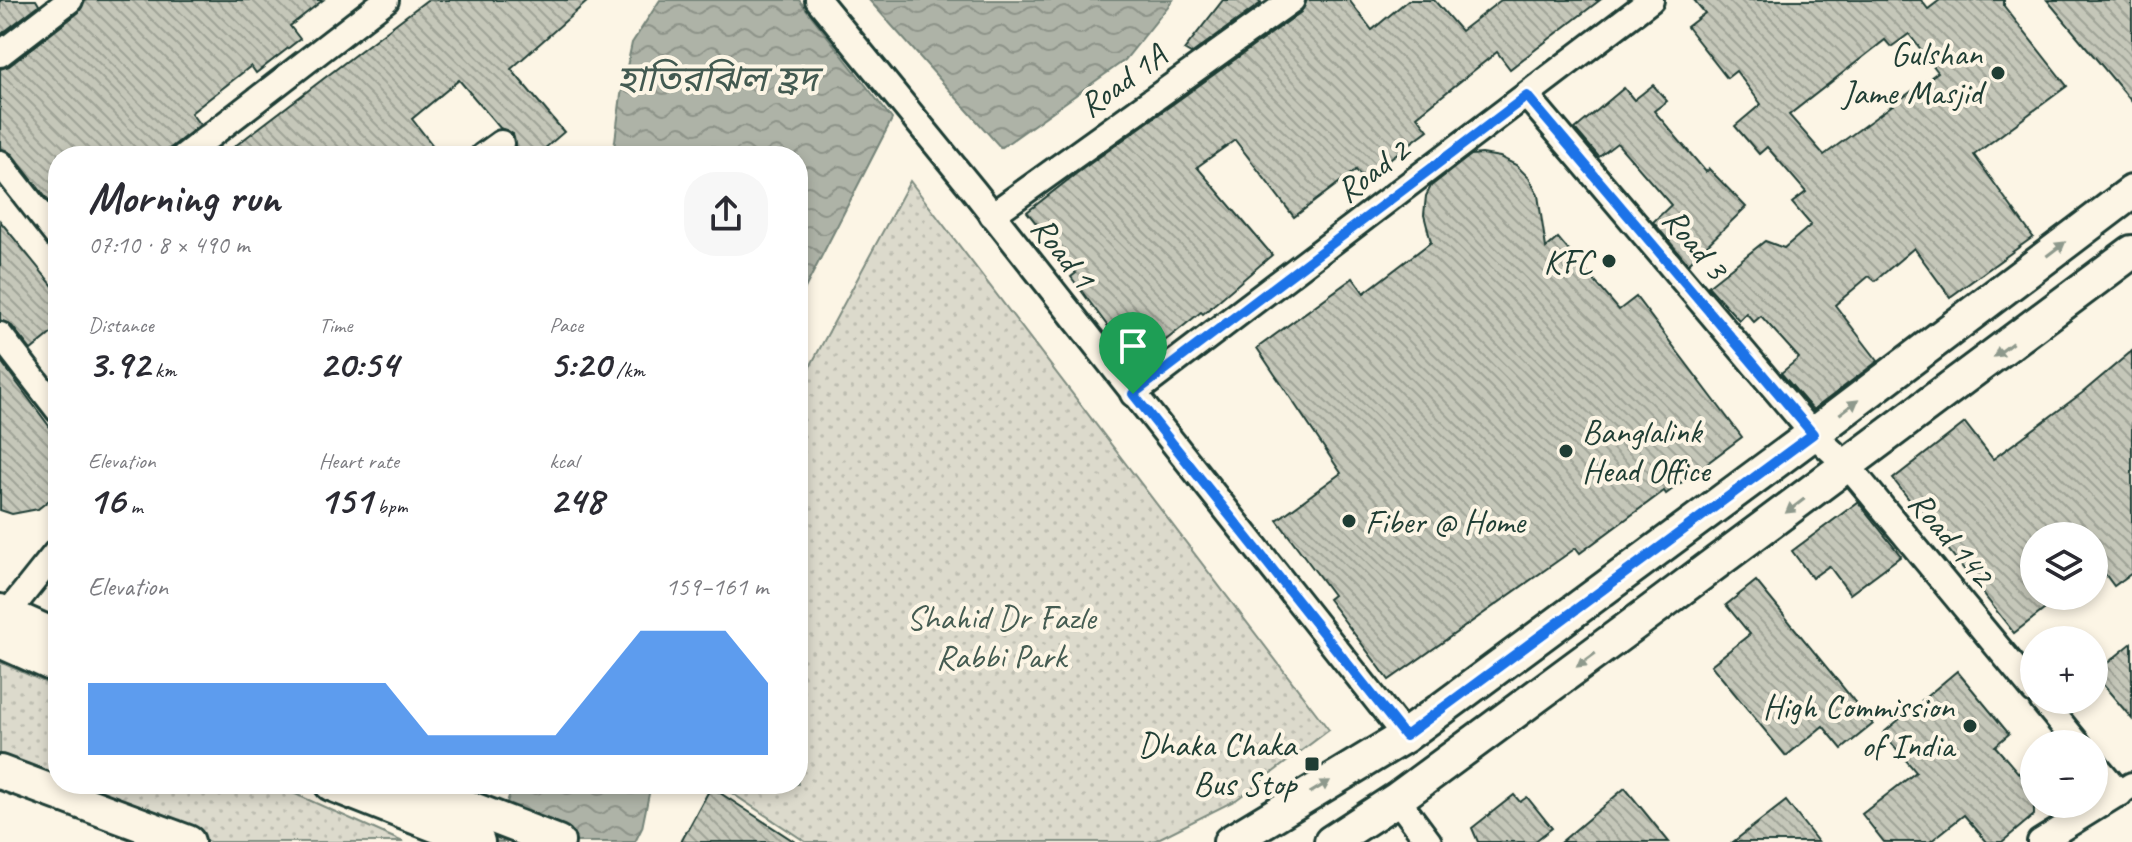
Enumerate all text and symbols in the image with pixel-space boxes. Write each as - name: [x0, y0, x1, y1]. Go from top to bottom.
- place label: Gulshan Jame Masjid: [1840, 32, 1987, 114]
- street label: Road 1A: [1070, 33, 1176, 126]
- water label: হাতিরঝিল হ্রদ: [617, 56, 823, 102]
- marker: Gulshan Jame Masjid: [1989, 64, 2007, 82]
- street label: Road 2: [1327, 127, 1420, 212]
- text: Morning run: [88, 170, 280, 225]
- button: share: [684, 172, 768, 256]
- street label: Road 3: [1653, 199, 1740, 290]
- street label: Road 1: [1022, 207, 1106, 299]
- text: 07:10 · 8 × 490 m: [88, 228, 249, 261]
- place label: KFC: [1543, 240, 1597, 283]
- one-way arrow: [2046, 242, 2066, 258]
- marker: KFC: [1600, 252, 1618, 270]
- text: Distance: [88, 311, 154, 339]
- text: Time: [319, 311, 352, 339]
- text: Pace: [549, 311, 583, 339]
- pin: [1099, 312, 1167, 394]
- icon: arrive: [1111, 324, 1155, 368]
- text: 3.92: [88, 339, 149, 389]
- text: 20:54: [319, 339, 398, 389]
- text: 5:20: [549, 339, 611, 389]
- one-way arrow: [1992, 341, 2013, 357]
- text: km: [149, 356, 176, 384]
- text: /km: [611, 356, 645, 384]
- one-way arrow: [1839, 399, 1859, 415]
- place label: Banglalink Head Office: [1582, 410, 1711, 492]
- marker: Banglalink Head Office: [1557, 442, 1575, 460]
- text: Elevation: [88, 447, 156, 475]
- text: Heart rate: [319, 447, 399, 475]
- text: kcal: [549, 447, 578, 475]
- text: 16: [88, 475, 125, 525]
- text: 151: [319, 475, 372, 525]
- text: 248: [549, 475, 603, 525]
- street label: Road 142: [1899, 482, 2006, 597]
- text: m: [125, 492, 143, 520]
- text: bpm: [372, 492, 408, 520]
- one-way arrow: [1784, 497, 1805, 513]
- place label: Fiber @ Home: [1365, 500, 1527, 543]
- marker: Fiber @ Home: [1340, 512, 1358, 530]
- map controls: [2020, 522, 2108, 818]
- button: layers: [2020, 522, 2108, 610]
- text: Elevation: [88, 570, 168, 603]
- text: 159–161 m: [665, 570, 768, 603]
- park label: Shahid Dr Fazle Rabbi Park: [906, 596, 1098, 678]
- button: +: [2020, 626, 2108, 714]
- one-way arrow: [1575, 652, 1596, 668]
- place label: High Commission of India: [1763, 685, 1957, 767]
- marker: High Commission of India: [1961, 717, 1979, 735]
- place label: Dhaka Chaka Bus Stop: [1138, 723, 1298, 805]
- button: −: [2020, 730, 2108, 818]
- marker: Dhaka Chaka Bus Stop: [1303, 755, 1321, 773]
- one-way arrow: [1309, 780, 1331, 794]

